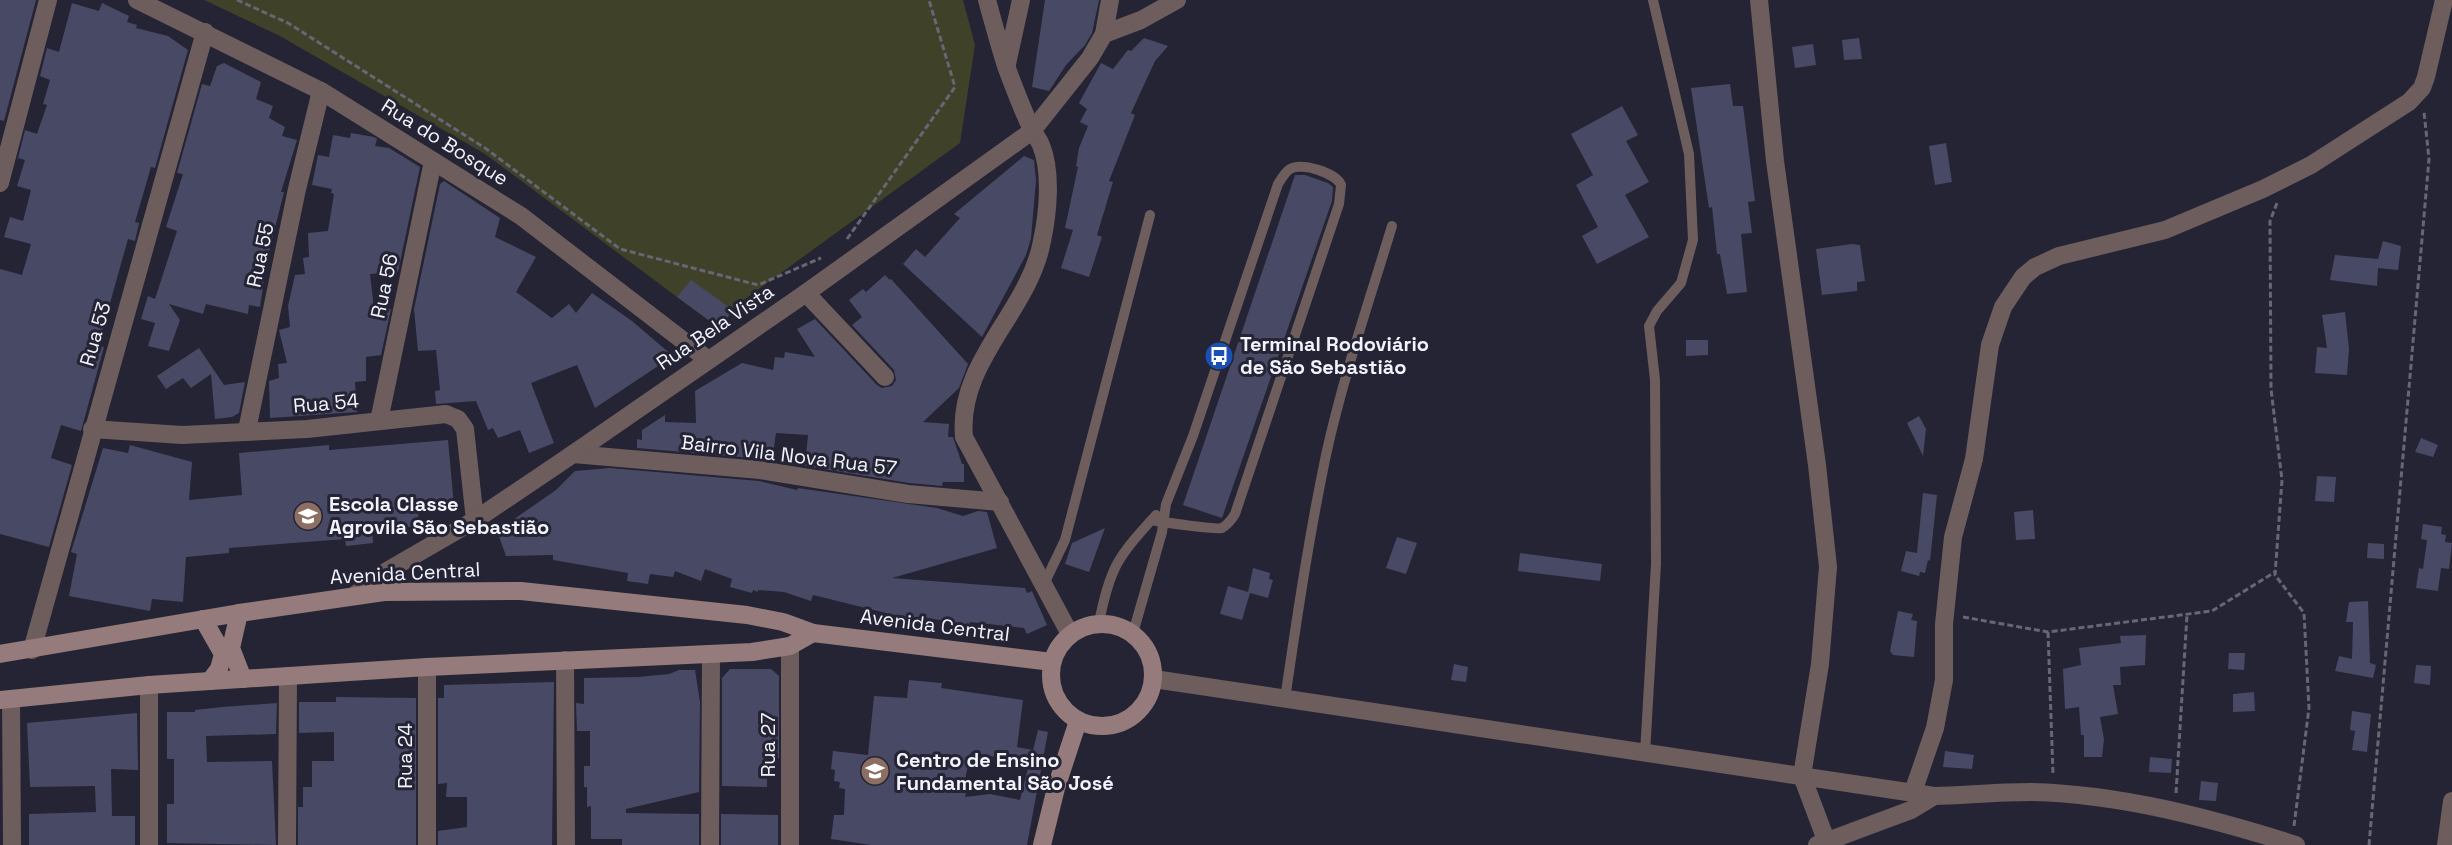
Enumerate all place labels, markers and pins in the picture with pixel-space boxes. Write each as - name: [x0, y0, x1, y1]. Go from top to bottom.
- place label: Terminal Rodoviário de São Sebastião: [1240, 331, 1429, 380]
- bus stop icon: Terminal Rodoviário de São Sebastião: [1203, 340, 1235, 372]
- place label: Escola Classe Agrovila São Sebastião: [329, 491, 549, 540]
- school or university icon: Escola Classe Agrovila São Sebastião: [292, 500, 324, 532]
- place label: Centro de Ensino Fundamental São José: [896, 747, 1114, 796]
- school or university icon: Centro de Ensino Fundamental São José: [859, 755, 891, 787]

